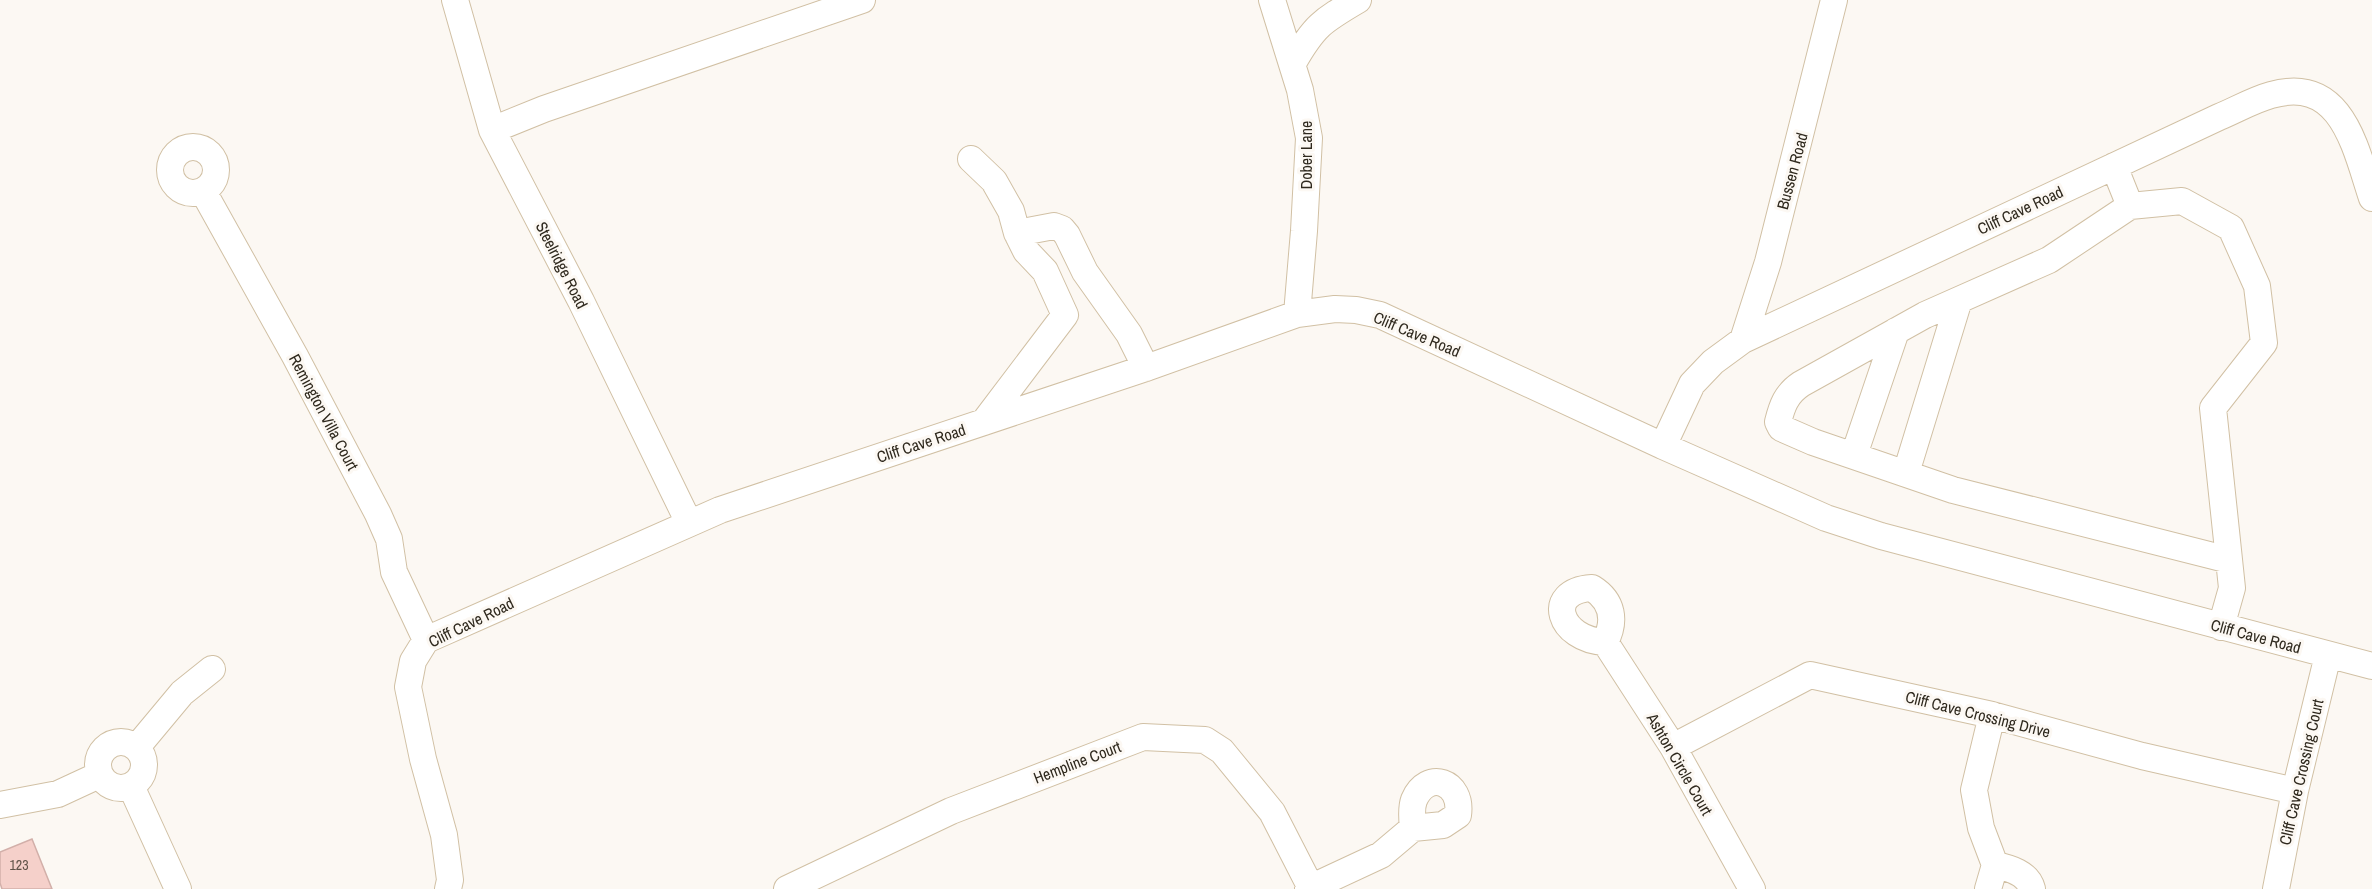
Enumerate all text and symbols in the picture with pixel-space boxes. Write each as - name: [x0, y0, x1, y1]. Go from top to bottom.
- street label: Dober Lane: [1295, 121, 1317, 189]
- street label: Bussen Road: [1771, 130, 1813, 212]
- street label: Cliff Cave Road: [1973, 181, 2067, 239]
- street label: Steelridge Road: [531, 218, 593, 312]
- street label: Cliff Cave Road: [1370, 306, 1464, 362]
- street label: Remington Villa Court: [284, 350, 364, 474]
- street label: Cliff Cave Road: [874, 418, 968, 468]
- street label: Cliff Cave Road: [425, 592, 517, 652]
- street label: Cliff Cave Road: [2209, 613, 2303, 659]
- street label: Cliff Cave Crossing Drive: [1903, 685, 2053, 743]
- street label: Cliff Cave Crossing Court: [2273, 696, 2329, 847]
- street label: Ashton Circle Court: [1641, 708, 1718, 819]
- street label: Hempline Court: [1030, 735, 1124, 789]
- house number: 123: [9, 856, 29, 874]

